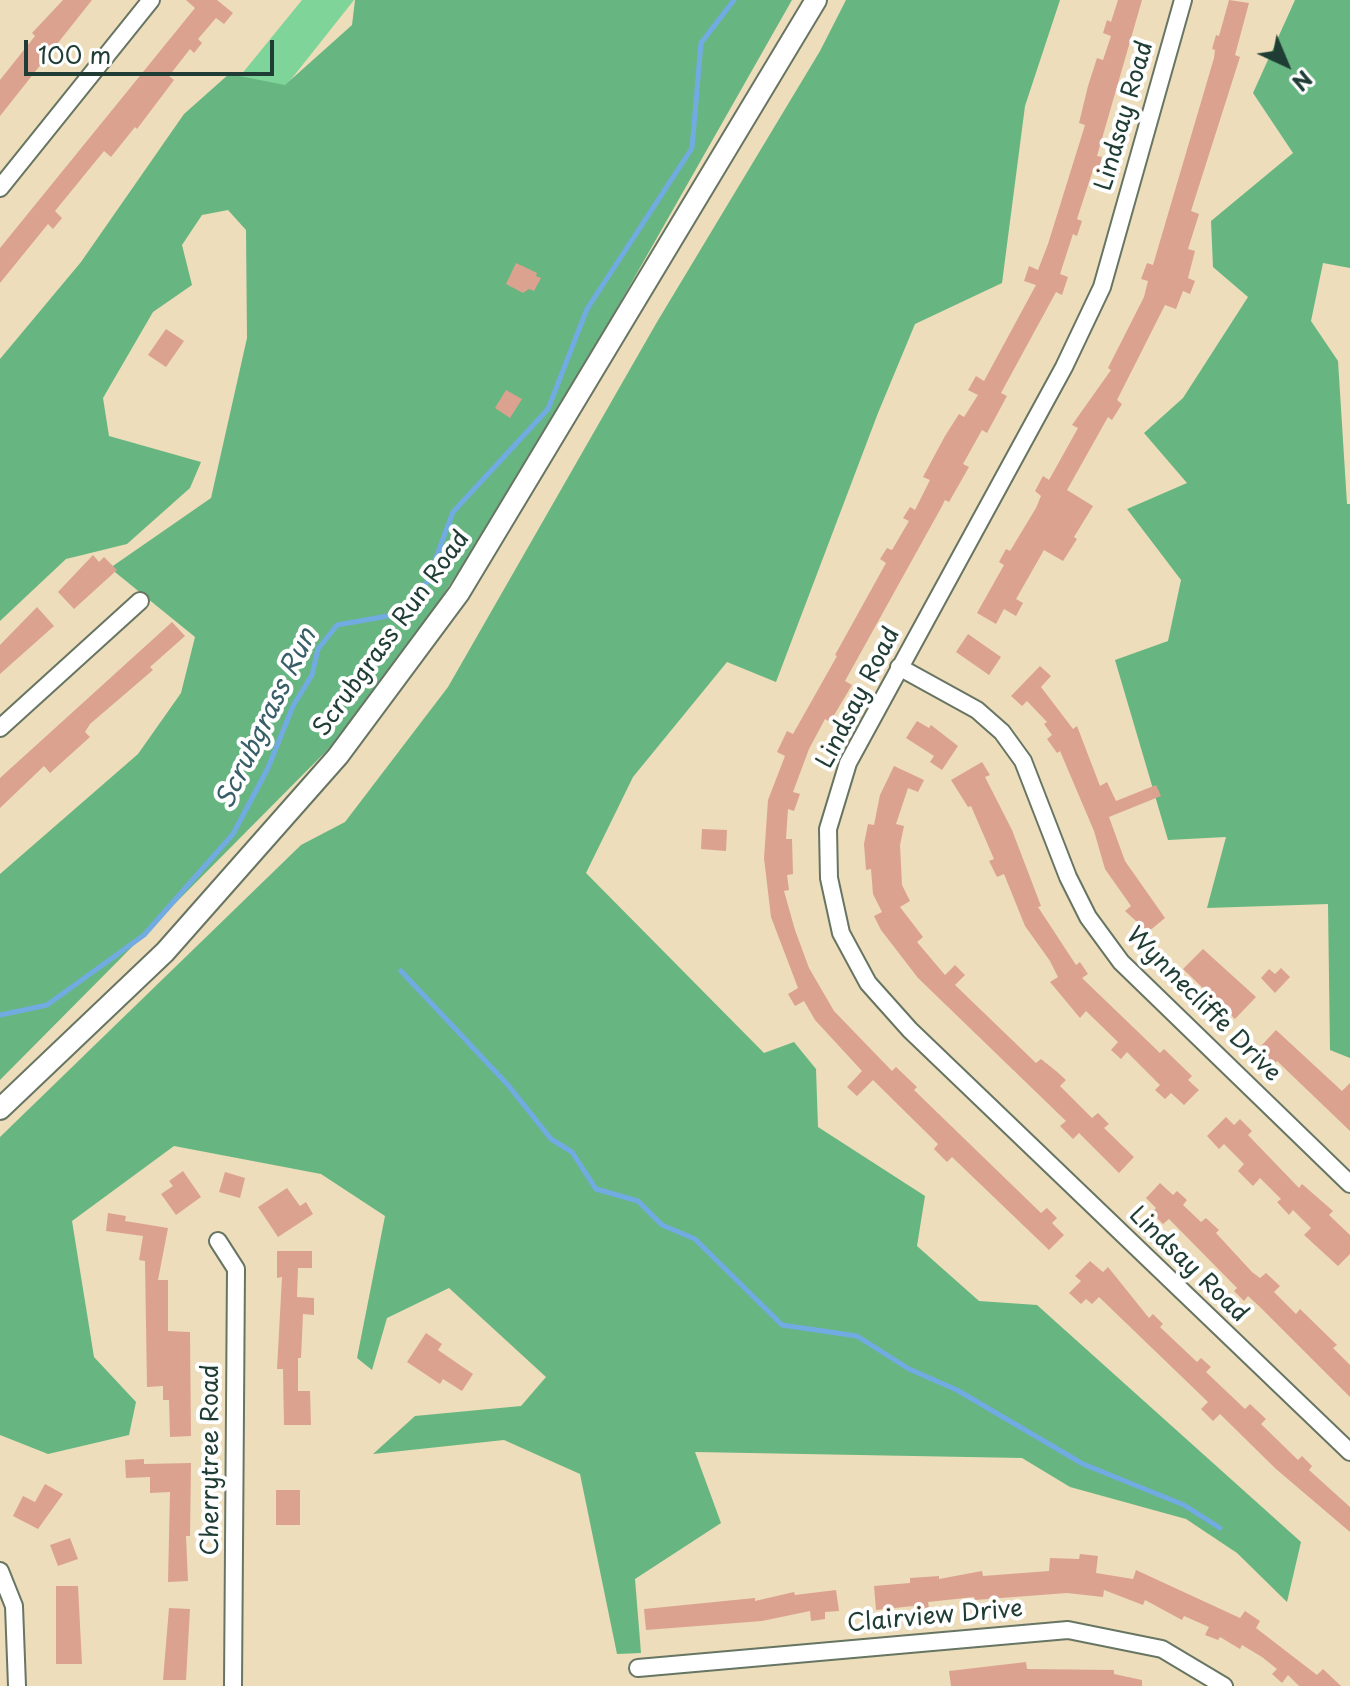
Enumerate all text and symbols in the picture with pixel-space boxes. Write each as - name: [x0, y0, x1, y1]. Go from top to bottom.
- scale bar: [28, 24, 278, 74]
- north arrow: [1246, 24, 1326, 104]
- text: 100 m: [38, 36, 111, 72]
- street label: Lindsay Road: [1090, 38, 1160, 194]
- text: N: [1285, 64, 1321, 100]
- street label: Scrubgrass Run Road: [308, 526, 476, 742]
- street label: Lindsay Road: [811, 623, 907, 773]
- water label: Scrubgrass Run: [210, 624, 324, 814]
- street label: Wynnecliffe Drive: [1120, 922, 1286, 1088]
- street label: Lindsay Road: [1123, 1201, 1253, 1329]
- street label: Cherrytree Road: [197, 1364, 225, 1556]
- street label: Clairview Drive: [846, 1595, 1024, 1639]

